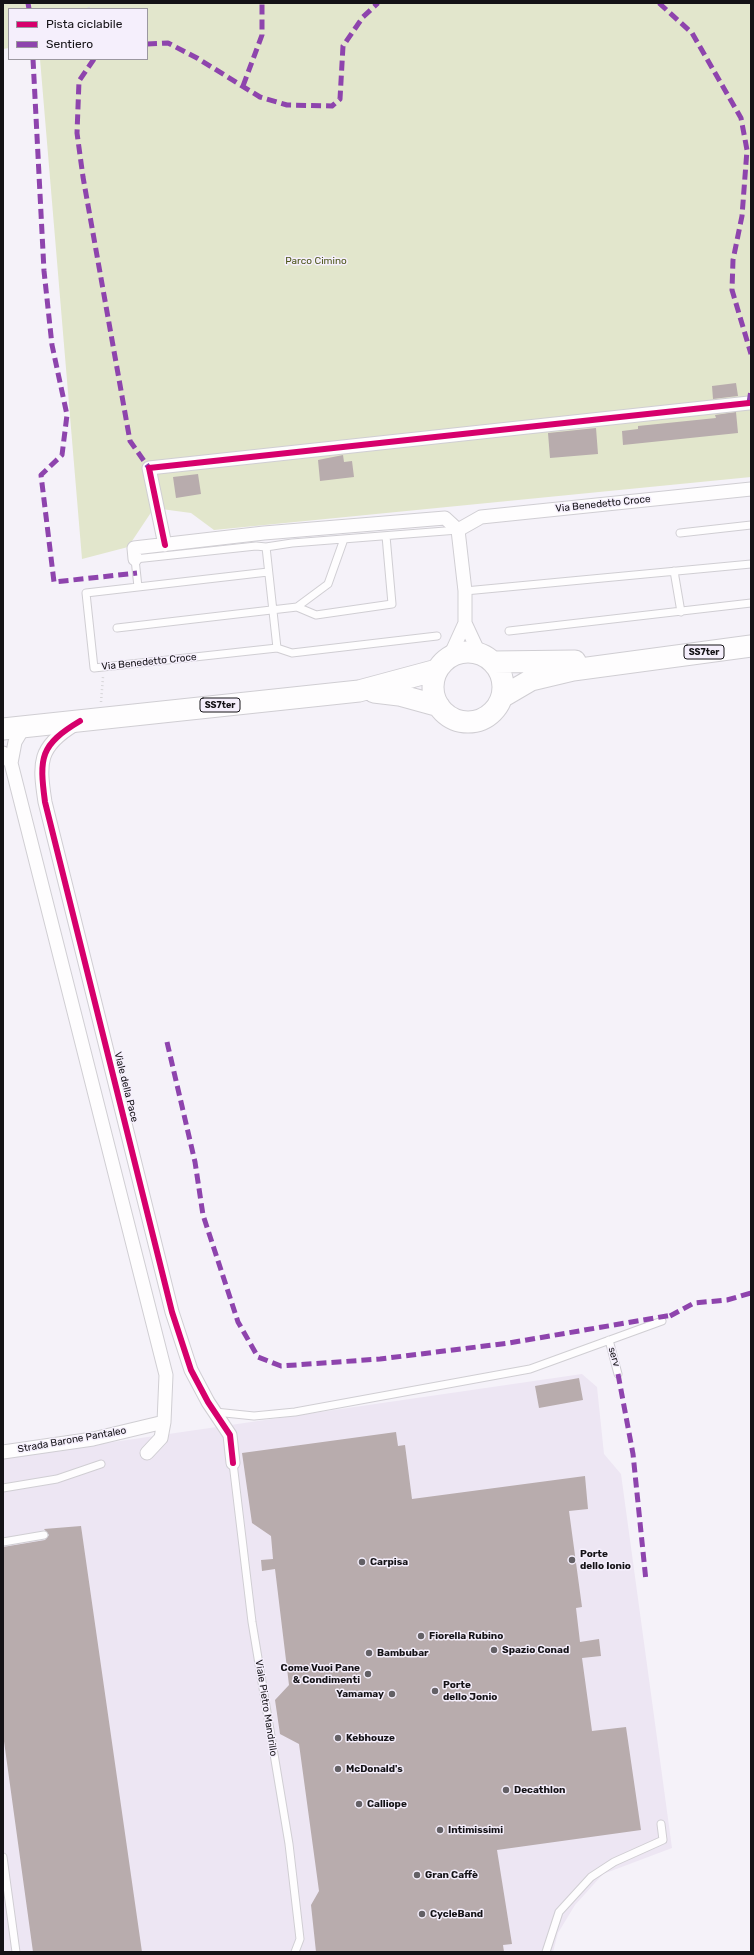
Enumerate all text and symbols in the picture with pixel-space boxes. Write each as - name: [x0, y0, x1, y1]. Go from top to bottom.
- legend: [8, 8, 148, 60]
- text: Pista ciclabile: [46, 17, 122, 31]
- text: Sentiero: [46, 37, 93, 51]
- park label: Parco Cimino: [285, 255, 347, 267]
- street label: Via Benedetto Croce: [555, 493, 651, 515]
- road number: SS7ter: [684, 645, 724, 659]
- street label: Via Benedetto Croce: [101, 651, 197, 673]
- road number: SS7ter: [200, 698, 240, 712]
- street label: Viale della Pace: [111, 1050, 141, 1124]
- street label: serv: [605, 1346, 623, 1368]
- street label: Strada Barone Pantaleo: [17, 1425, 127, 1455]
- place label: Porte dello Ionio: [580, 1548, 631, 1572]
- marker: Porte dello Ionio: [567, 1555, 577, 1565]
- place label: Carpisa: [370, 1556, 408, 1568]
- marker: Carpisa: [357, 1557, 367, 1567]
- place label: Fiorella Rubino: [429, 1630, 503, 1642]
- marker: Fiorella Rubino: [416, 1631, 426, 1641]
- place label: Spazio Conad: [502, 1644, 569, 1656]
- marker: Spazio Conad: [489, 1645, 499, 1655]
- place label: Bambubar: [377, 1647, 429, 1659]
- marker: Bambubar: [364, 1648, 374, 1658]
- street label: Viale Pietro Mandrillo: [252, 1659, 280, 1757]
- place label: Come Vuoi Pane & Condimenti: [281, 1662, 360, 1686]
- marker: Come Vuoi Pane & Condimenti: [363, 1669, 373, 1679]
- place label: Porte dello Jonio: [443, 1679, 497, 1702]
- marker: Porte dello Jonio: [430, 1686, 440, 1696]
- place label: Yamamay: [336, 1688, 384, 1700]
- marker: Yamamay: [387, 1689, 397, 1699]
- place label: Kebhouze: [346, 1732, 395, 1744]
- marker: Kebhouze: [333, 1733, 343, 1743]
- place label: McDonald's: [346, 1763, 403, 1775]
- marker: McDonald's: [333, 1764, 343, 1774]
- place label: Decathlon: [514, 1784, 565, 1796]
- marker: Decathlon: [501, 1785, 511, 1795]
- place label: Calliope: [367, 1798, 407, 1810]
- marker: Calliope: [354, 1799, 364, 1809]
- place label: Intimissimi: [448, 1824, 503, 1836]
- marker: Intimissimi: [435, 1825, 445, 1835]
- place label: Gran Caffè: [425, 1869, 478, 1881]
- marker: Gran Caffè: [412, 1870, 422, 1880]
- place label: CycleBand: [430, 1908, 483, 1920]
- marker: CycleBand: [417, 1909, 427, 1919]

